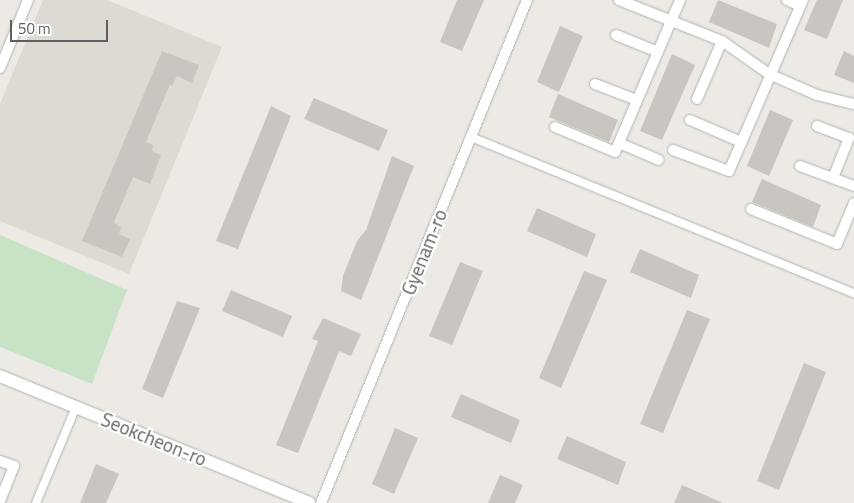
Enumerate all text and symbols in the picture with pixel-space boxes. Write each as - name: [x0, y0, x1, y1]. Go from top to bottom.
- scale bar: [12, 10, 110, 42]
- text: 50 m: [18, 17, 51, 40]
- street label: Gyenam-ro: [396, 206, 452, 298]
- street label: Seokcheon-ro: [98, 407, 210, 471]

